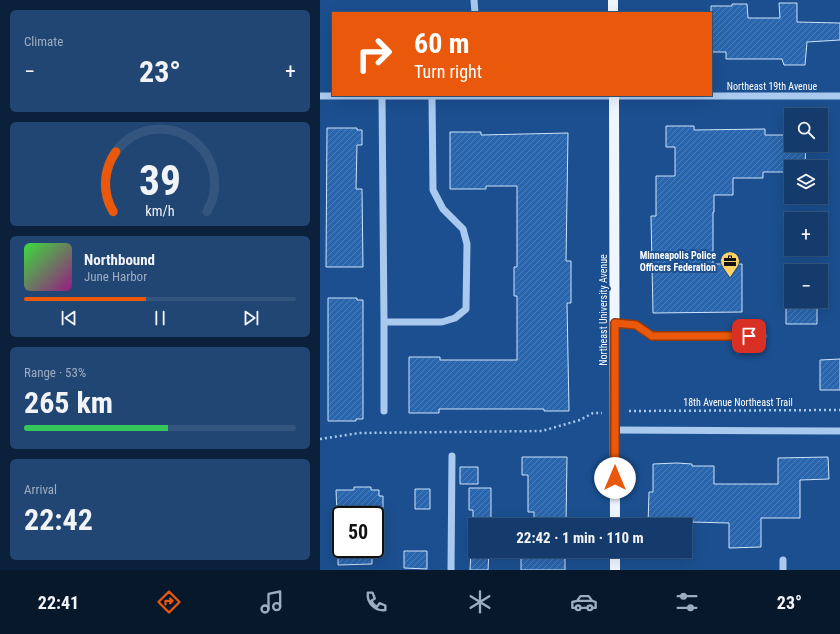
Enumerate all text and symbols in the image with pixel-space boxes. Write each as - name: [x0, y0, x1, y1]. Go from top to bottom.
- text: 60 m: [414, 27, 470, 60]
- icon: right: [348, 28, 400, 80]
- text: Climate: [24, 34, 63, 49]
- text: 23°: [139, 54, 181, 89]
- text: −: [24, 59, 35, 84]
- text: +: [285, 59, 296, 84]
- text: Turn right: [414, 61, 482, 82]
- street label: Northeast 19th Avenue: [727, 81, 817, 92]
- map controls: [784, 108, 828, 308]
- button: search: [784, 108, 828, 152]
- text: 39: [139, 155, 181, 204]
- button: layers: [784, 160, 828, 204]
- text: km/h: [145, 202, 175, 218]
- button: +: [784, 212, 828, 256]
- place label: Minneapolis Police Officers Federation: [640, 250, 716, 273]
- office icon: Minneapolis Police Officers Federation: [719, 250, 741, 278]
- text: Northbound: [84, 251, 155, 269]
- street label: Northeast University Avenue: [598, 254, 609, 366]
- button: −: [784, 264, 828, 308]
- text: June Harbor: [84, 269, 147, 284]
- icon: previous: [58, 307, 80, 329]
- icon: pause: [149, 307, 171, 329]
- icon: next: [240, 307, 262, 329]
- pin: [732, 319, 766, 353]
- icon: arrive: [738, 325, 760, 347]
- text: Range · 53%: [24, 365, 86, 380]
- text: 265 km: [24, 385, 113, 420]
- street label: 18th Avenue Northeast Trail: [683, 397, 793, 408]
- position arrow: [594, 457, 636, 499]
- text: Arrival: [24, 482, 57, 497]
- text: 22:42: [24, 502, 93, 537]
- speed limit sign: 50: [332, 506, 384, 558]
- text: 22:42 · 1 min · 110 m: [516, 529, 644, 547]
- icon: directions: [155, 588, 183, 616]
- icon: music: [258, 588, 286, 616]
- icon: phone: [362, 588, 390, 616]
- icon: climate: [466, 588, 494, 616]
- icon: car: [570, 588, 598, 616]
- icon: filters: [673, 588, 701, 616]
- text: 22:41: [38, 592, 79, 613]
- text: 23°: [777, 592, 802, 613]

